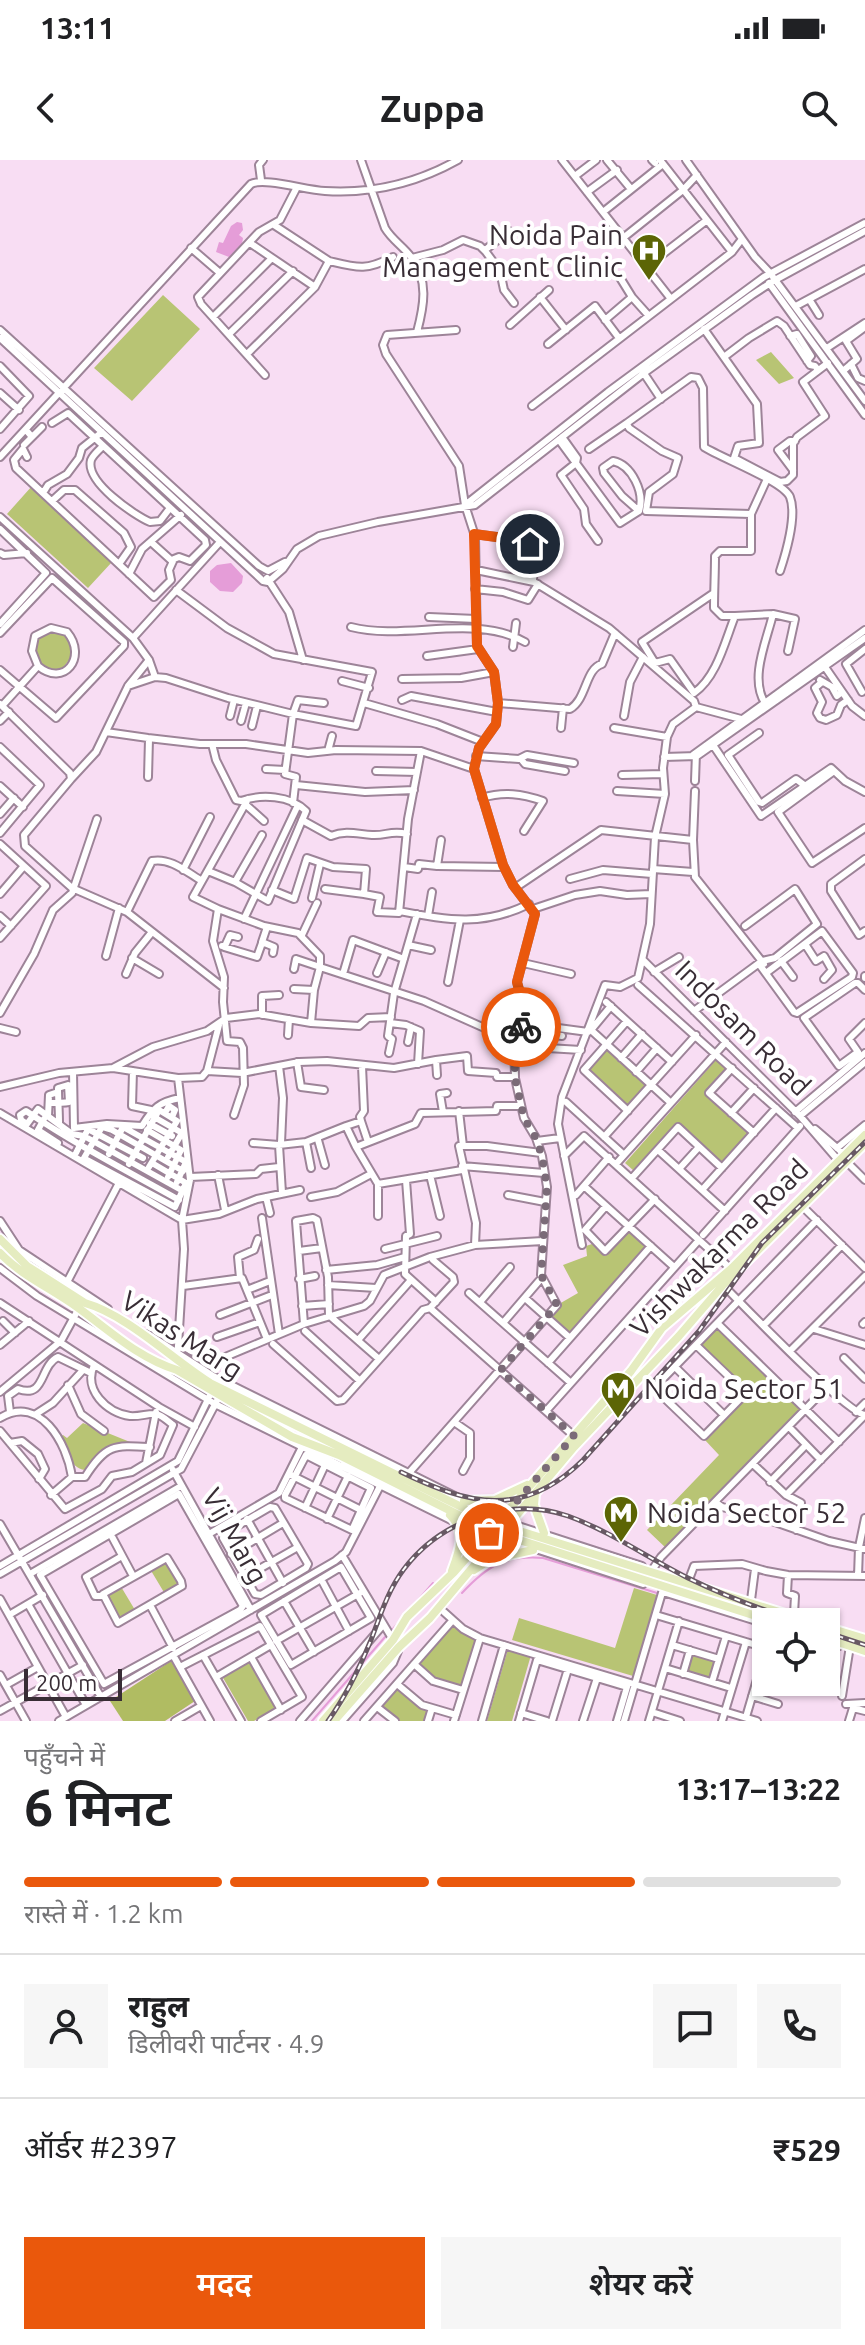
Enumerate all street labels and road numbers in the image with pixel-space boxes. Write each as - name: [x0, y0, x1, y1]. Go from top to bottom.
- street label: Indosam Road: [670, 954, 817, 1101]
- street label: Vishwakarma Road: [623, 1152, 814, 1343]
- street label: Vikas Marg: [116, 1284, 249, 1385]
- street label: Vij Marg: [197, 1483, 274, 1589]

